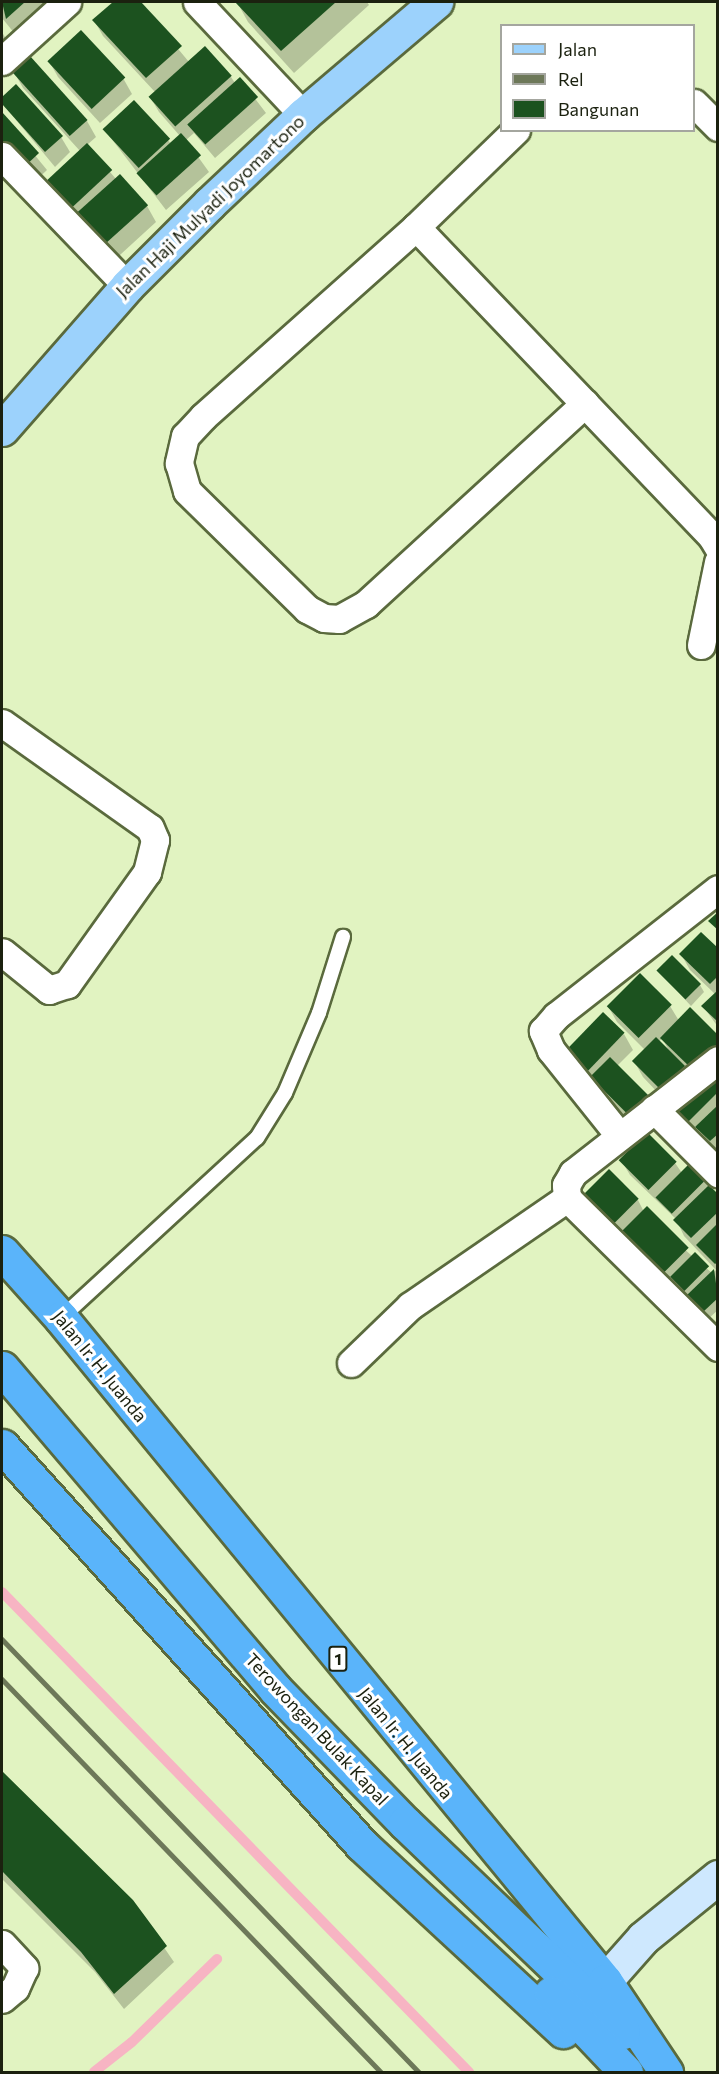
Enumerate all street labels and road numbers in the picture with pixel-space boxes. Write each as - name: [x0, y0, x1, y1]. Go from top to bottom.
- street label: Jalan Haji Mulyadi Joyomartono: [111, 110, 309, 302]
- street label: Jalan Ir. H. Juanda: [48, 1306, 152, 1426]
- road number: 1: [328, 1646, 348, 1672]
- street label: Terowongan Bulak Kapal: [241, 1649, 393, 1809]
- street label: Jalan Ir. H. Juanda: [354, 1683, 458, 1803]

